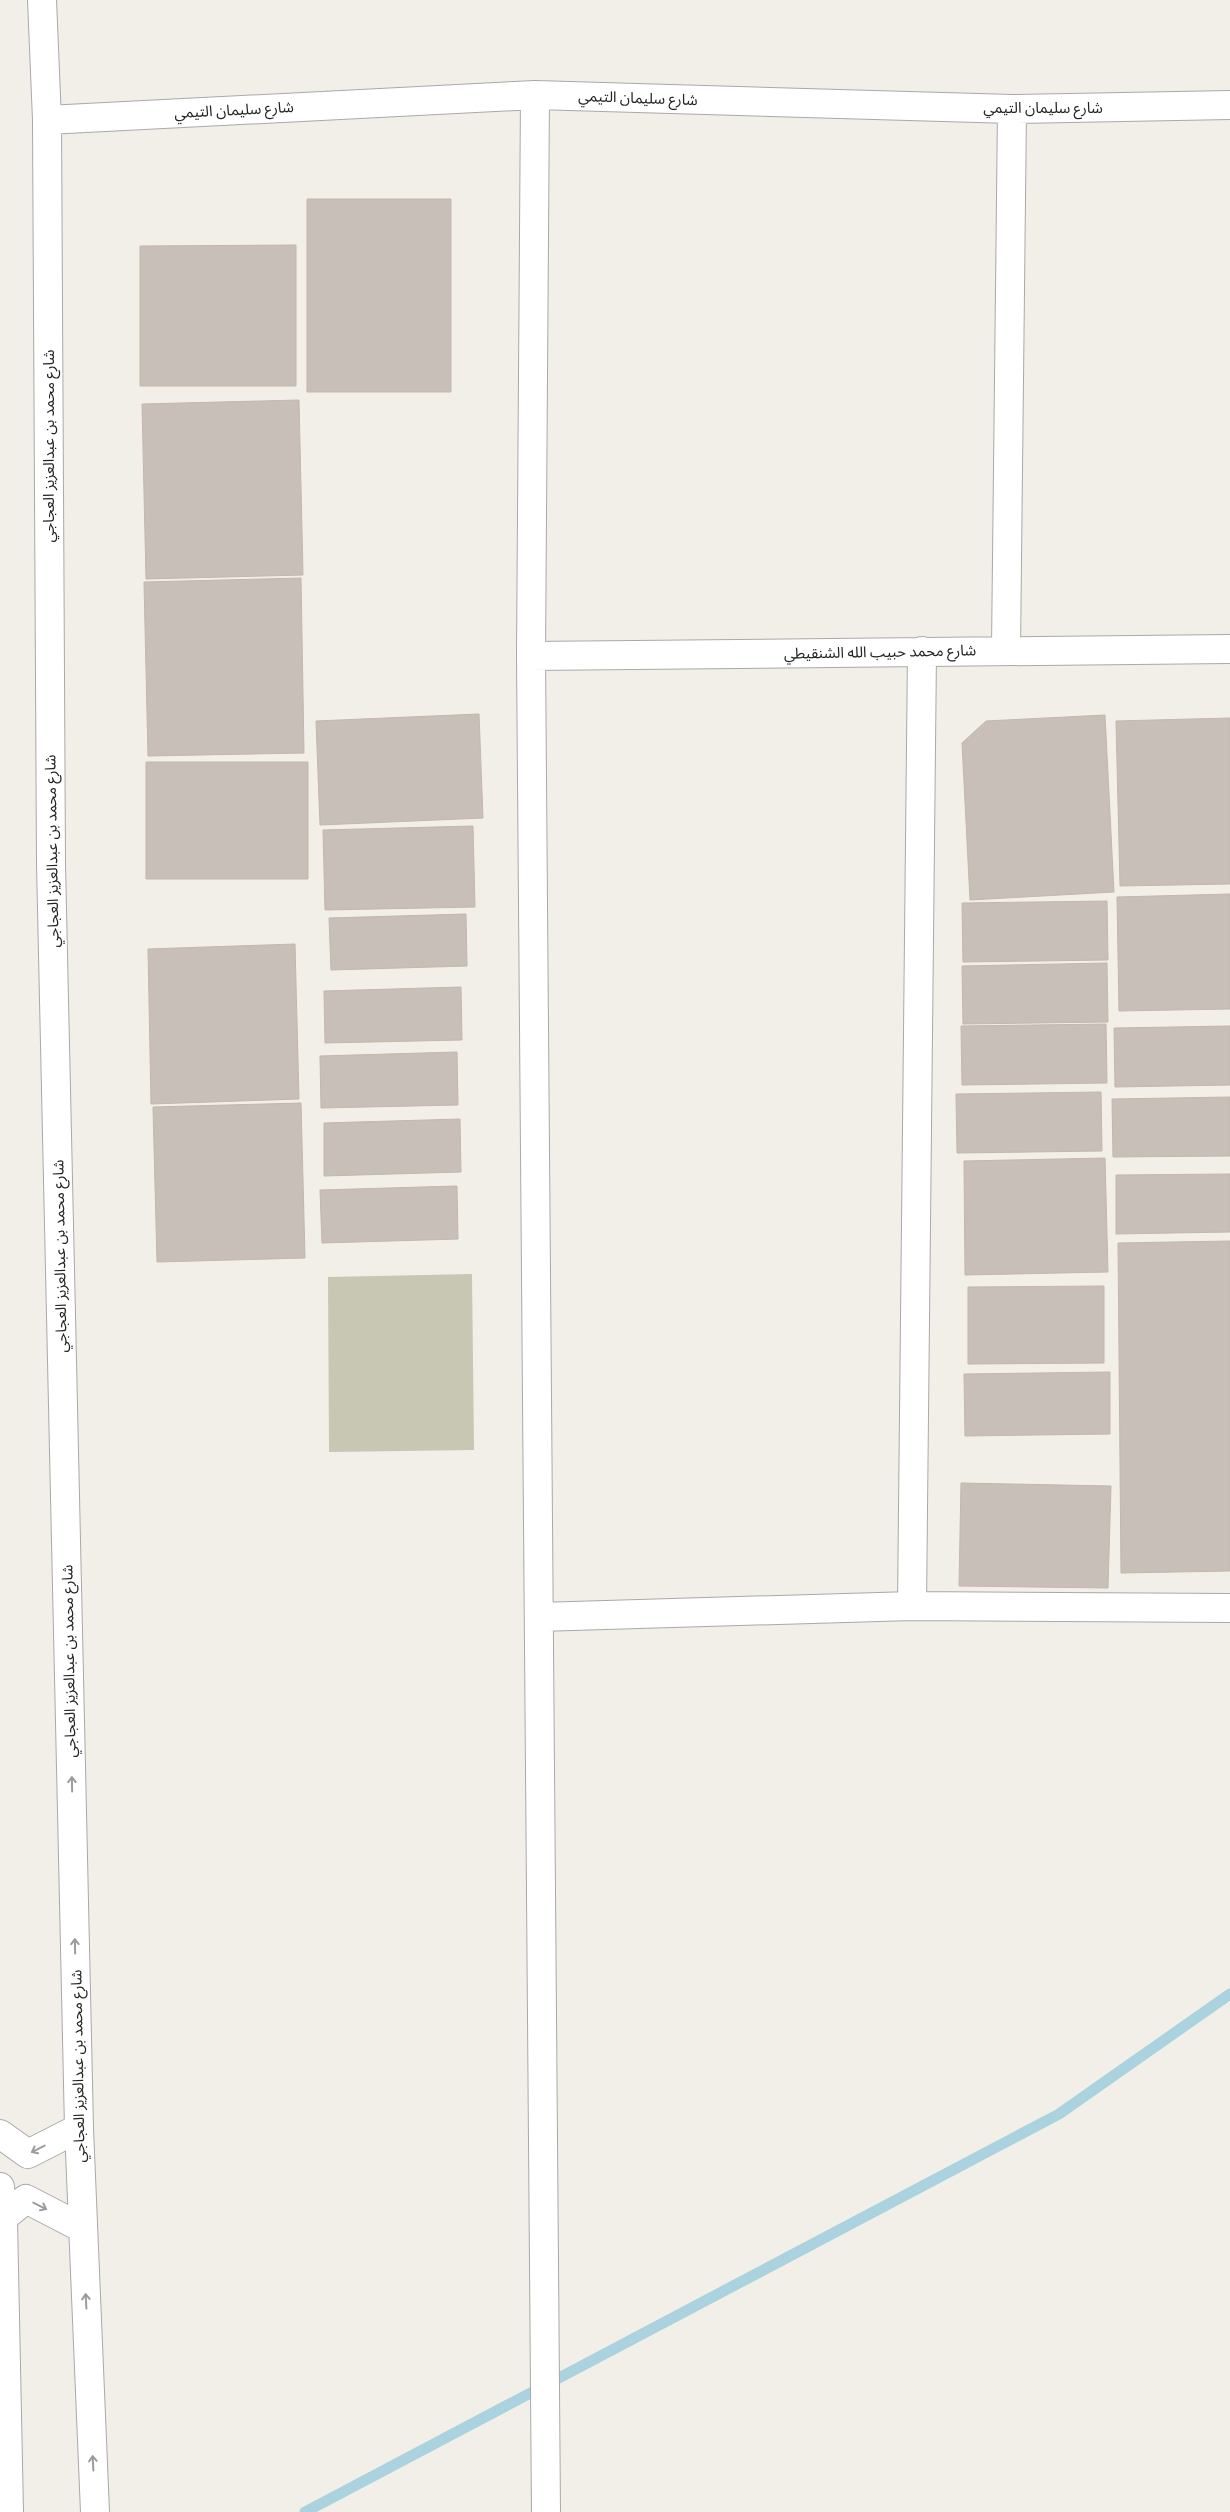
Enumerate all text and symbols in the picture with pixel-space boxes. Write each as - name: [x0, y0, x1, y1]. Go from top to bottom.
- street label: شارع سليمان التيمي: [578, 87, 698, 112]
- street label: شارع سليمان التيمي: [174, 98, 295, 125]
- street label: شارع سليمان التيمي: [983, 99, 1103, 120]
- street label: شارع محمد بن عبدالعزيز العجاجي: [40, 349, 61, 543]
- street label: شارع محمد حبيب الله الشنقيطي: [784, 641, 977, 666]
- street label: شارع محمد بن عبدالعزيز العجاجي: [41, 754, 66, 948]
- street label: شارع محمد بن عبدالعزيز العجاجي: [49, 1159, 74, 1353]
- street label: شارع محمد بن عبدالعزيز العجاجي: [58, 1564, 83, 1758]
- one-way arrow: [67, 1776, 76, 1792]
- one-way arrow: [70, 1938, 80, 1954]
- street label: شارع محمد بن عبدالعزيز العجاجي: [67, 1969, 92, 2163]
- one-way arrow: [31, 2145, 46, 2154]
- one-way arrow: [32, 2202, 47, 2211]
- one-way arrow: [81, 2293, 90, 2309]
- one-way arrow: [88, 2456, 98, 2472]

